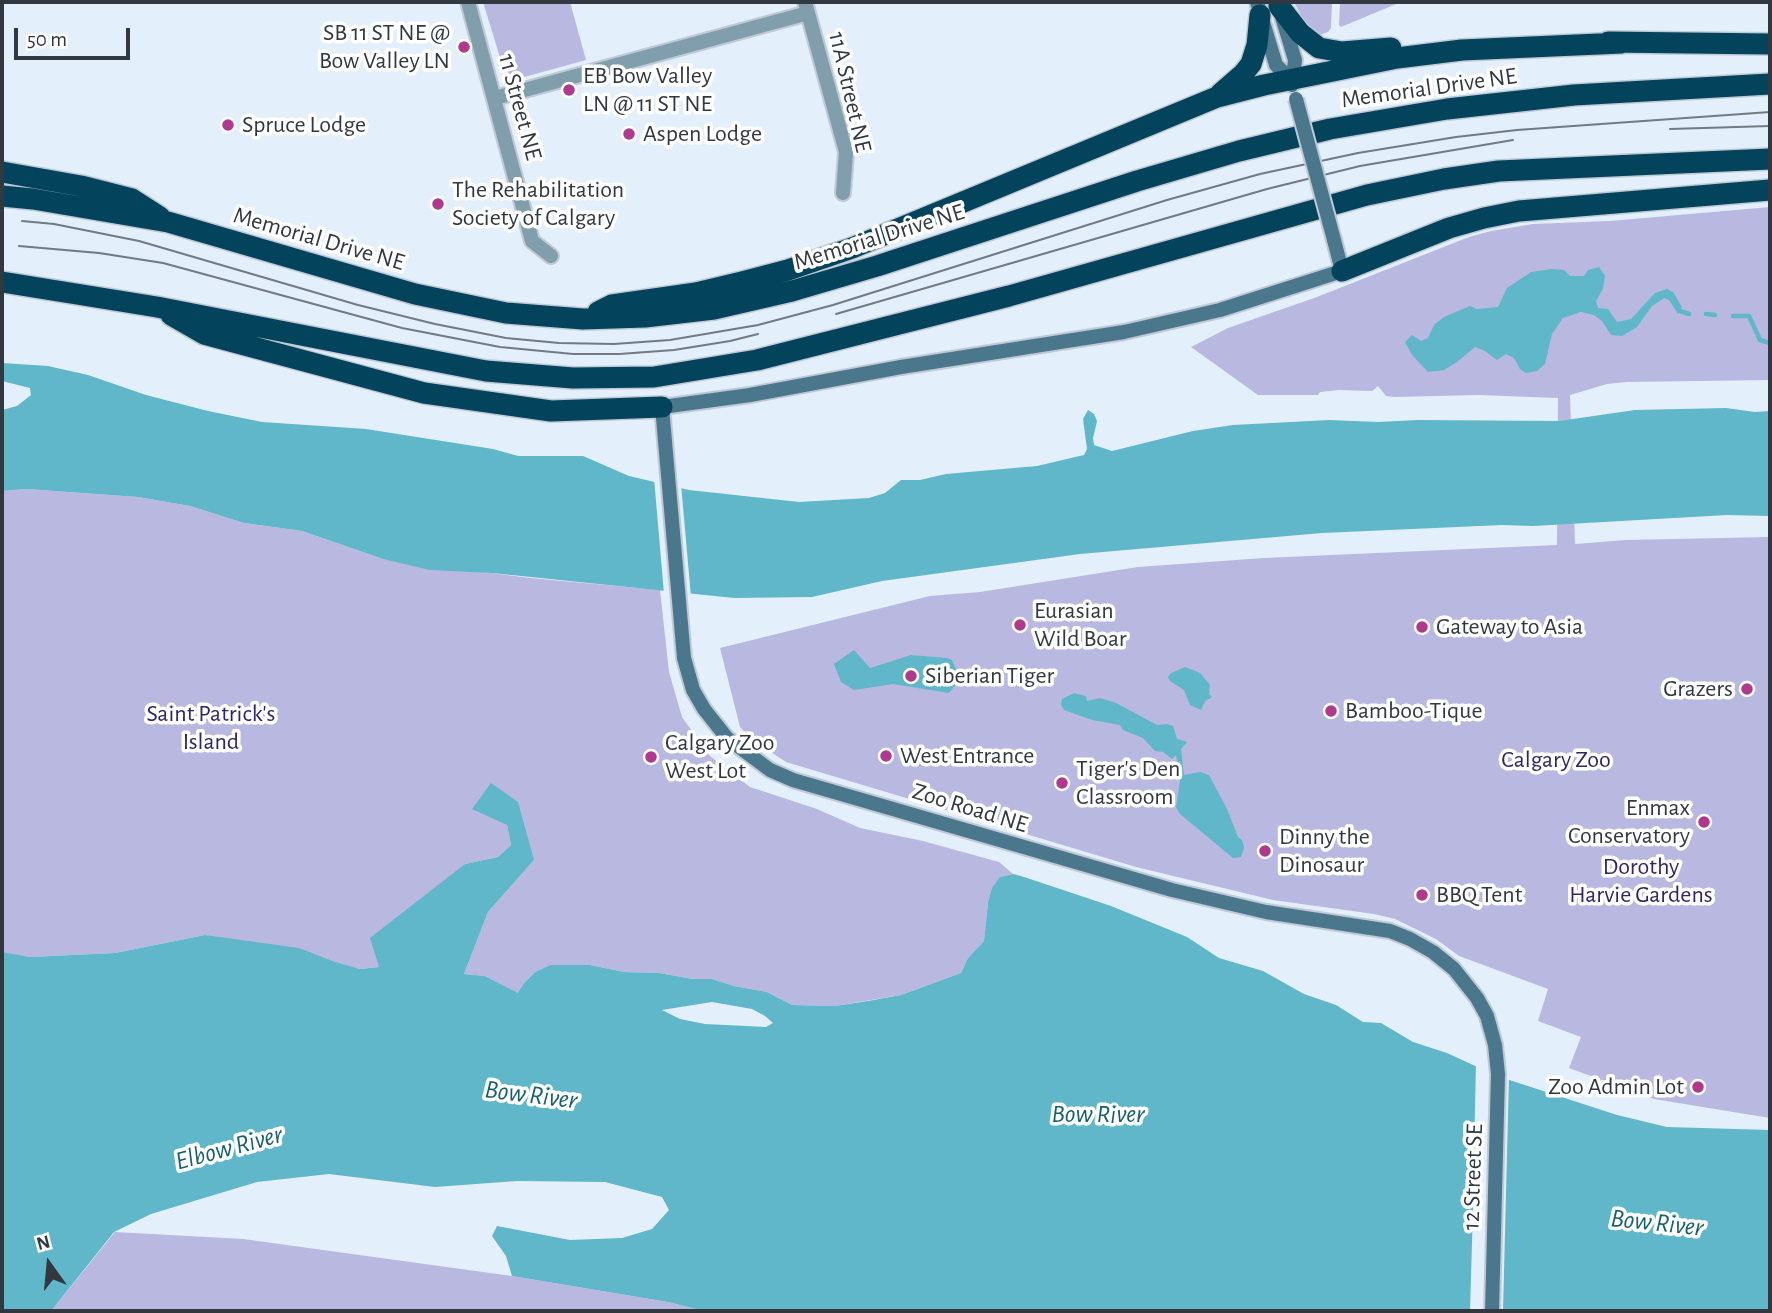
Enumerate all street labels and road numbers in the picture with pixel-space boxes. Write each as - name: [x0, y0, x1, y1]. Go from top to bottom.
- street label: 11A Street NE: [822, 29, 878, 155]
- street label: 11 Street NE: [492, 51, 548, 163]
- street label: Memorial Drive NE: [1340, 61, 1518, 115]
- street label: Memorial Drive NE: [790, 197, 968, 277]
- street label: Memorial Drive NE: [230, 201, 408, 277]
- street label: Zoo Road NE: [909, 777, 1031, 839]
- street label: 12 Street SE: [1457, 1123, 1489, 1231]

